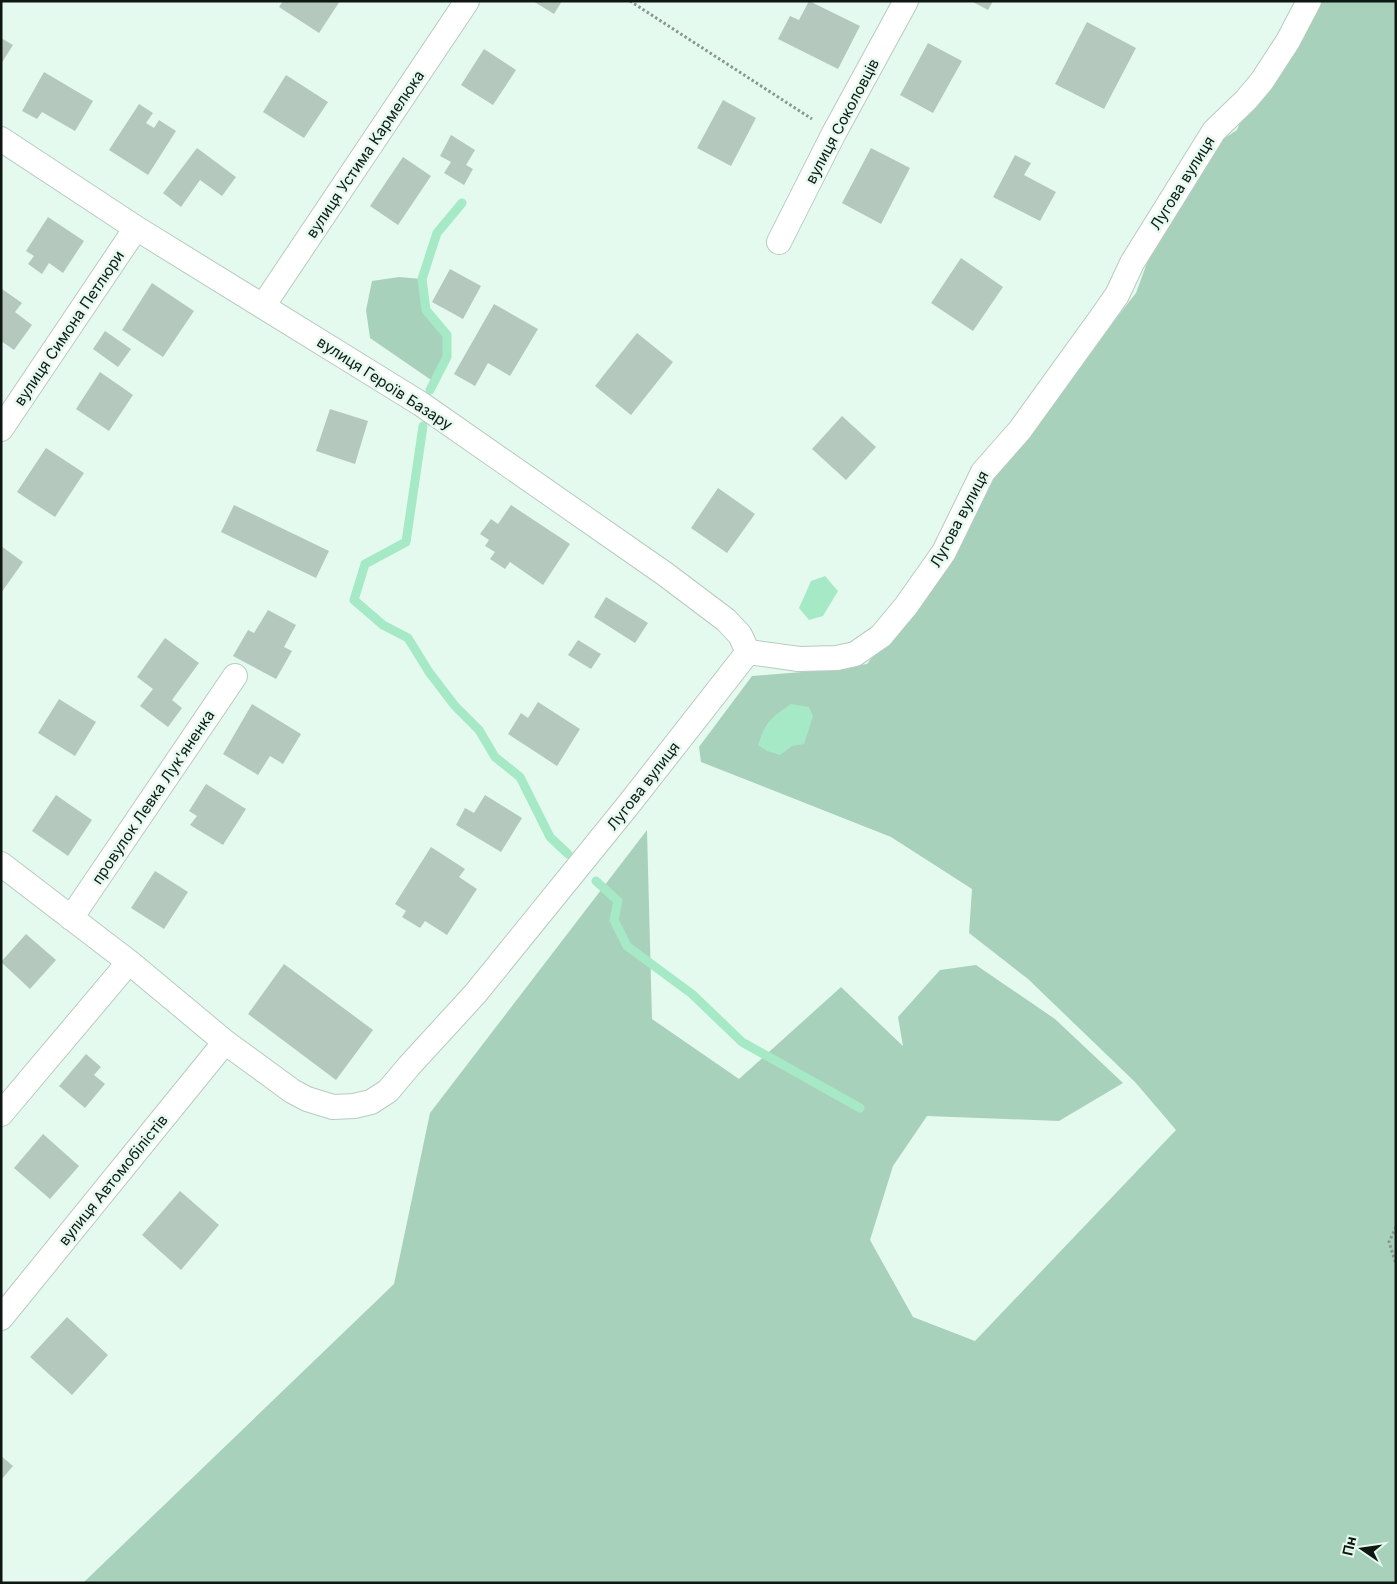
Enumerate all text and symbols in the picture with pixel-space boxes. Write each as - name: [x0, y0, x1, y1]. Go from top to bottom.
- street label: вулиця Соколовців: [801, 55, 883, 187]
- street label: вулиця Устима Кармелюка: [302, 67, 428, 241]
- street label: Лугова вулиця: [1146, 133, 1218, 233]
- street label: вулиця Симона Петлюри: [10, 247, 128, 409]
- street label: вулиця Героїв Базару: [314, 332, 457, 434]
- street label: Лугова вулиця: [925, 467, 993, 571]
- street label: провулок Левка Лук'яненка: [87, 706, 219, 888]
- street label: Лугова вулиця: [603, 738, 683, 834]
- street label: вулиця Автомобілістів: [54, 1111, 172, 1249]
- north arrow: [1337, 1524, 1387, 1574]
- text: Пн: [1338, 1535, 1359, 1557]

